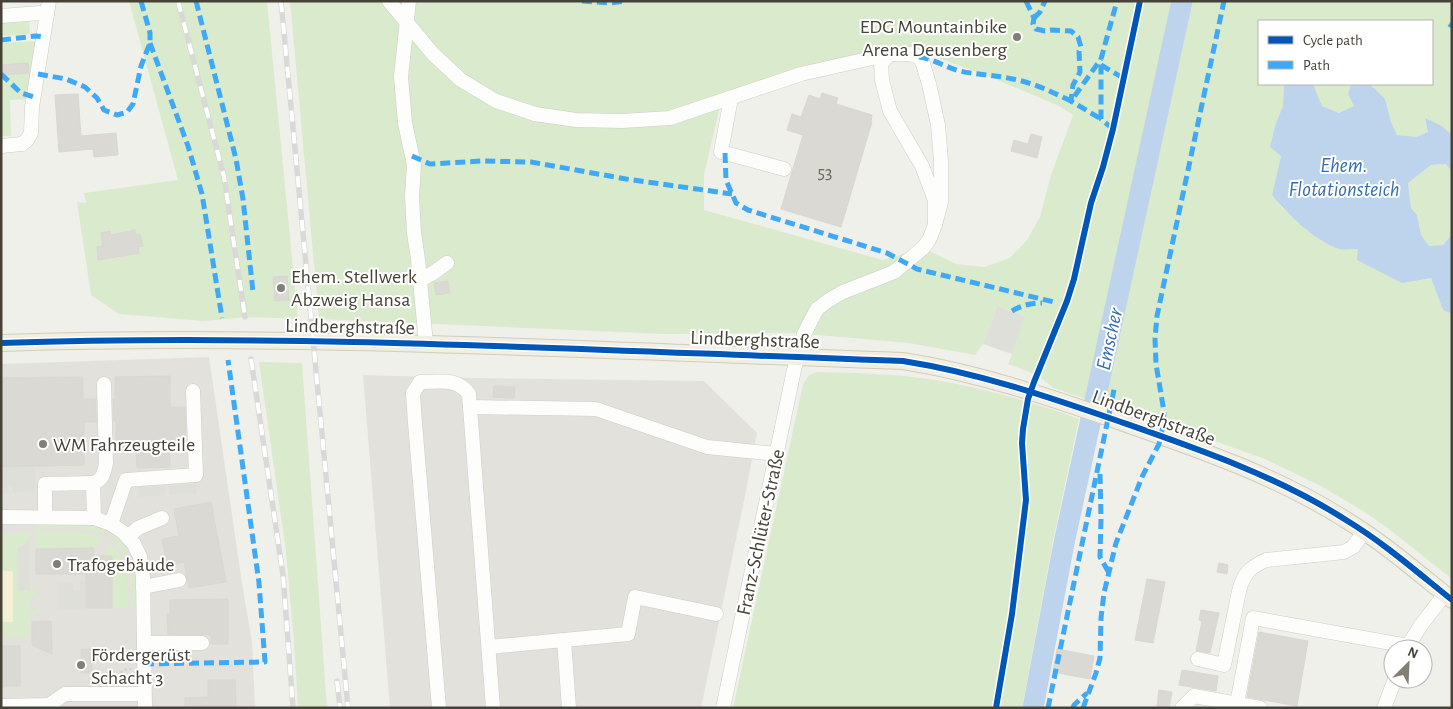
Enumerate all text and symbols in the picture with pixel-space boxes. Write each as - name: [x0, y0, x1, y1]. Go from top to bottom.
- place label: EDG Mountainbike Arena Deusenberg: [860, 17, 1007, 60]
- legend: [1258, 20, 1433, 85]
- marker: EDG Mountainbike Arena Deusenberg: [1011, 31, 1023, 43]
- text: Cycle path: [1303, 33, 1363, 48]
- text: Path: [1303, 58, 1330, 73]
- water label: Ehem. Flotationsteich: [1288, 155, 1400, 200]
- house number: 53: [818, 164, 832, 182]
- place label: Ehem. Stellwerk Abzweig Hansa: [291, 267, 417, 310]
- marker: Ehem. Stellwerk Abzweig Hansa: [275, 282, 287, 294]
- water label: Emscher: [1093, 305, 1127, 372]
- street label: Lindberghstraße: [285, 316, 415, 338]
- street label: Lindberghstraße: [690, 328, 820, 352]
- street label: Lindberghstraße: [1089, 386, 1218, 449]
- place label: WM Fahrzeugteile: [53, 435, 195, 455]
- marker: WM Fahrzeugteile: [37, 438, 49, 450]
- street label: Franz-Schlüter-Straße: [734, 447, 788, 617]
- place label: Trafogebäude: [67, 555, 175, 575]
- marker: Trafogebäude: [51, 558, 63, 570]
- north arrow: [1383, 639, 1433, 689]
- place label: Fördergerüst Schacht 3: [91, 645, 191, 688]
- text: N: [1406, 645, 1420, 661]
- marker: Fördergerüst Schacht 3: [75, 659, 87, 671]

